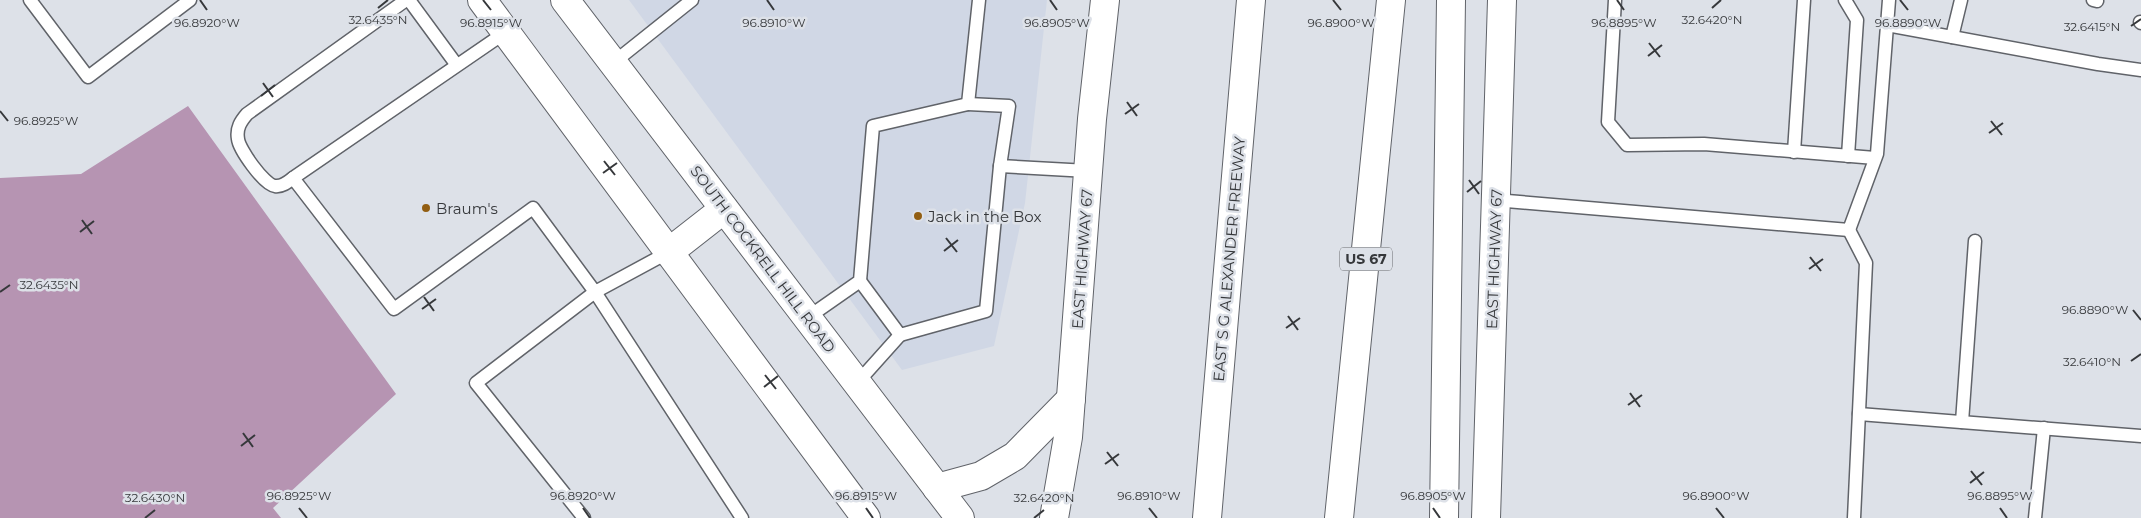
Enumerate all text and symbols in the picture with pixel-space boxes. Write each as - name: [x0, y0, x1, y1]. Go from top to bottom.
- text: 32.6435°N: [348, 12, 408, 27]
- text: 32.6420°N: [1682, 12, 1742, 27]
- text: 96.8920°W: [174, 15, 240, 30]
- text: 96.8915°W: [460, 15, 522, 30]
- text: 96.8910°W: [742, 15, 806, 30]
- text: 96.8905°W: [1024, 15, 1090, 30]
- text: 96.8900°W: [1308, 15, 1374, 30]
- text: 96.8895°W: [1591, 15, 1657, 30]
- text: 96.8890°W: [1875, 15, 1941, 30]
- text: 32.6415°N: [2064, 19, 2120, 34]
- text: 96.8925°W: [14, 113, 78, 128]
- street label: EAST S G ALEXANDER FREEWAY: [1209, 135, 1249, 382]
- street label: SOUTH COCKRELL HILL ROAD: [686, 162, 840, 356]
- street label: EAST HIGHWAY 67: [1068, 188, 1096, 330]
- street label: EAST HIGHWAY 67: [1482, 188, 1506, 329]
- place label: Braum's: [436, 199, 498, 218]
- marker: Braum's: [420, 202, 432, 214]
- place label: Jack in the Box: [927, 207, 1041, 226]
- marker: Jack in the Box: [912, 210, 924, 222]
- road number: US 67: [1340, 248, 1392, 270]
- text: 32.6435°N: [19, 277, 79, 292]
- text: 96.8890°W: [2062, 302, 2128, 317]
- text: 32.6410°N: [2063, 354, 2121, 369]
- text: 96.8925°W: [267, 488, 331, 503]
- text: 96.8920°W: [550, 488, 616, 503]
- text: 96.8915°W: [835, 488, 897, 503]
- text: 96.8910°W: [1117, 488, 1181, 503]
- text: 96.8905°W: [1400, 488, 1466, 503]
- text: 96.8900°W: [1683, 488, 1749, 503]
- text: 96.8895°W: [1967, 488, 2033, 503]
- text: 32.6430°N: [125, 490, 185, 505]
- text: 32.6420°N: [1014, 490, 1074, 505]

